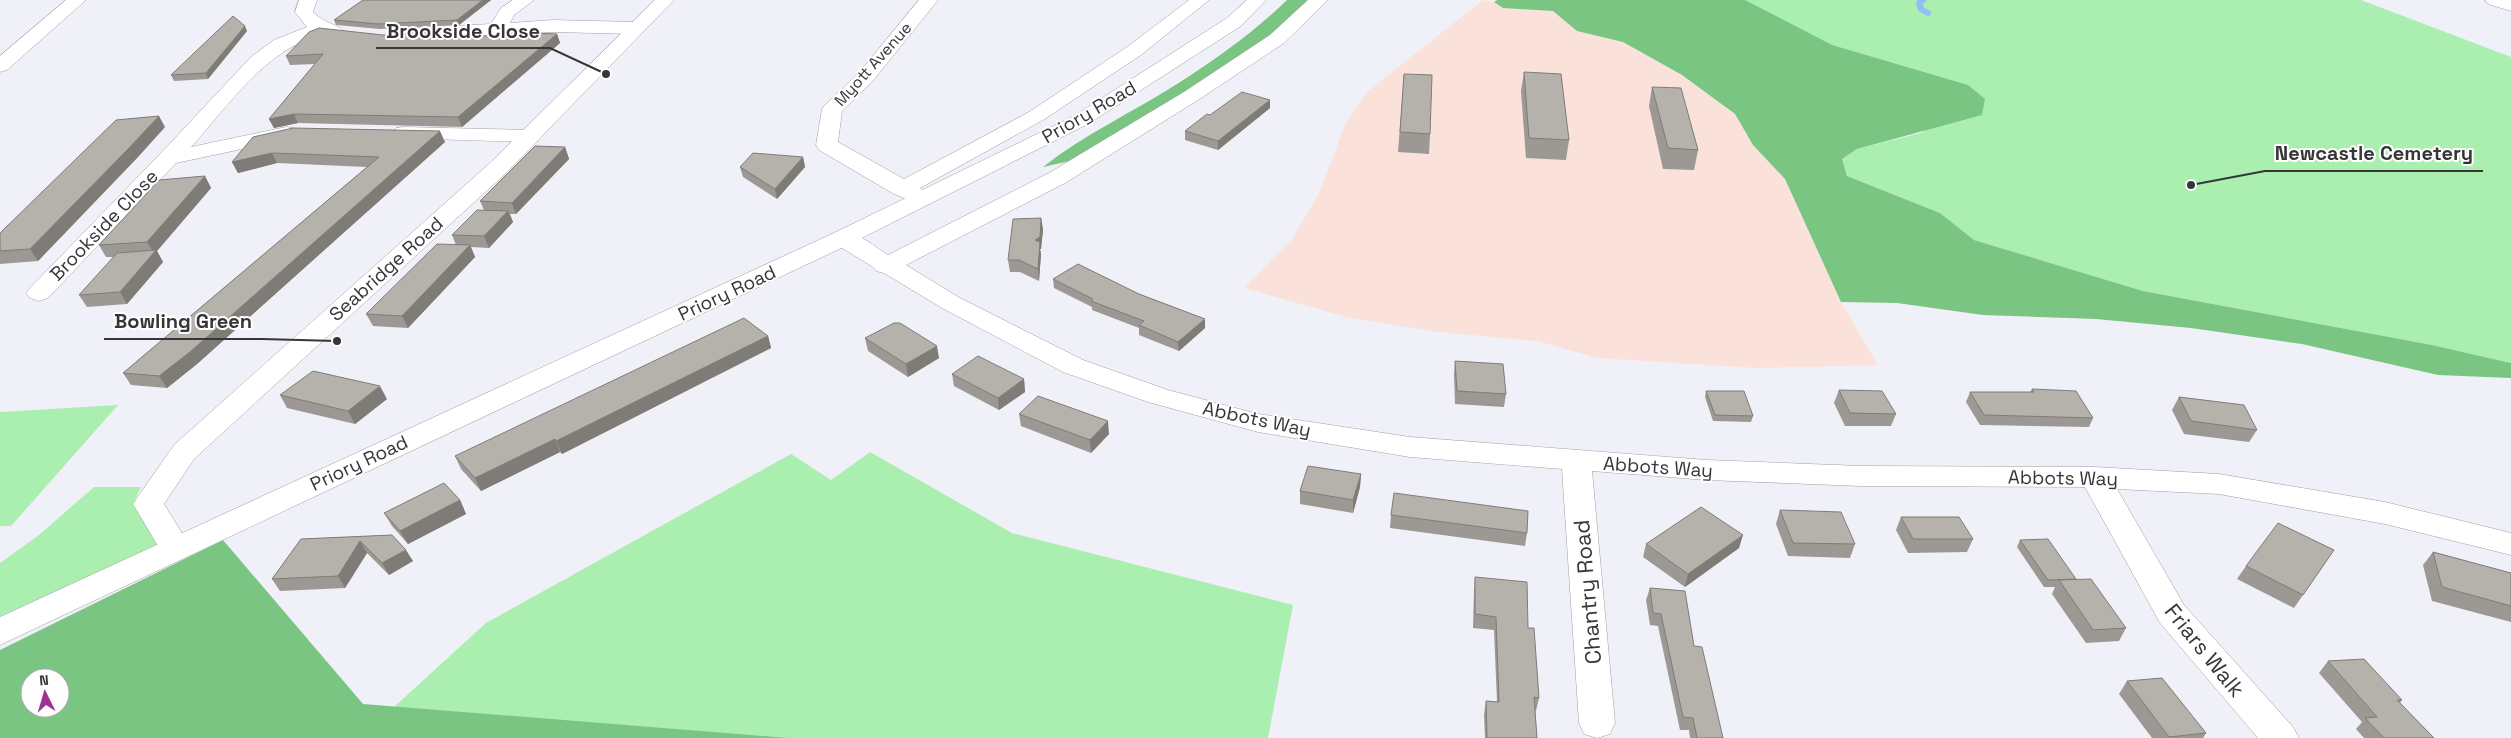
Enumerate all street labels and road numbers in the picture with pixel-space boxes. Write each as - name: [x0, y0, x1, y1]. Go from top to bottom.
- street label: Myott Avenue: [830, 17, 916, 111]
- street label: Priory Road: [1037, 75, 1141, 149]
- street label: Brookside Close: [44, 164, 164, 286]
- street label: Seabridge Road: [324, 211, 448, 327]
- street label: Priory Road: [674, 259, 780, 327]
- street label: Abbots Way: [1201, 395, 1313, 443]
- street label: Priory Road: [306, 429, 412, 497]
- street label: Abbots Way: [1602, 451, 1714, 483]
- street label: Abbots Way: [2008, 465, 2118, 491]
- street label: Chantry Road: [1567, 519, 1607, 665]
- street label: Friars Walk: [2159, 598, 2251, 703]

